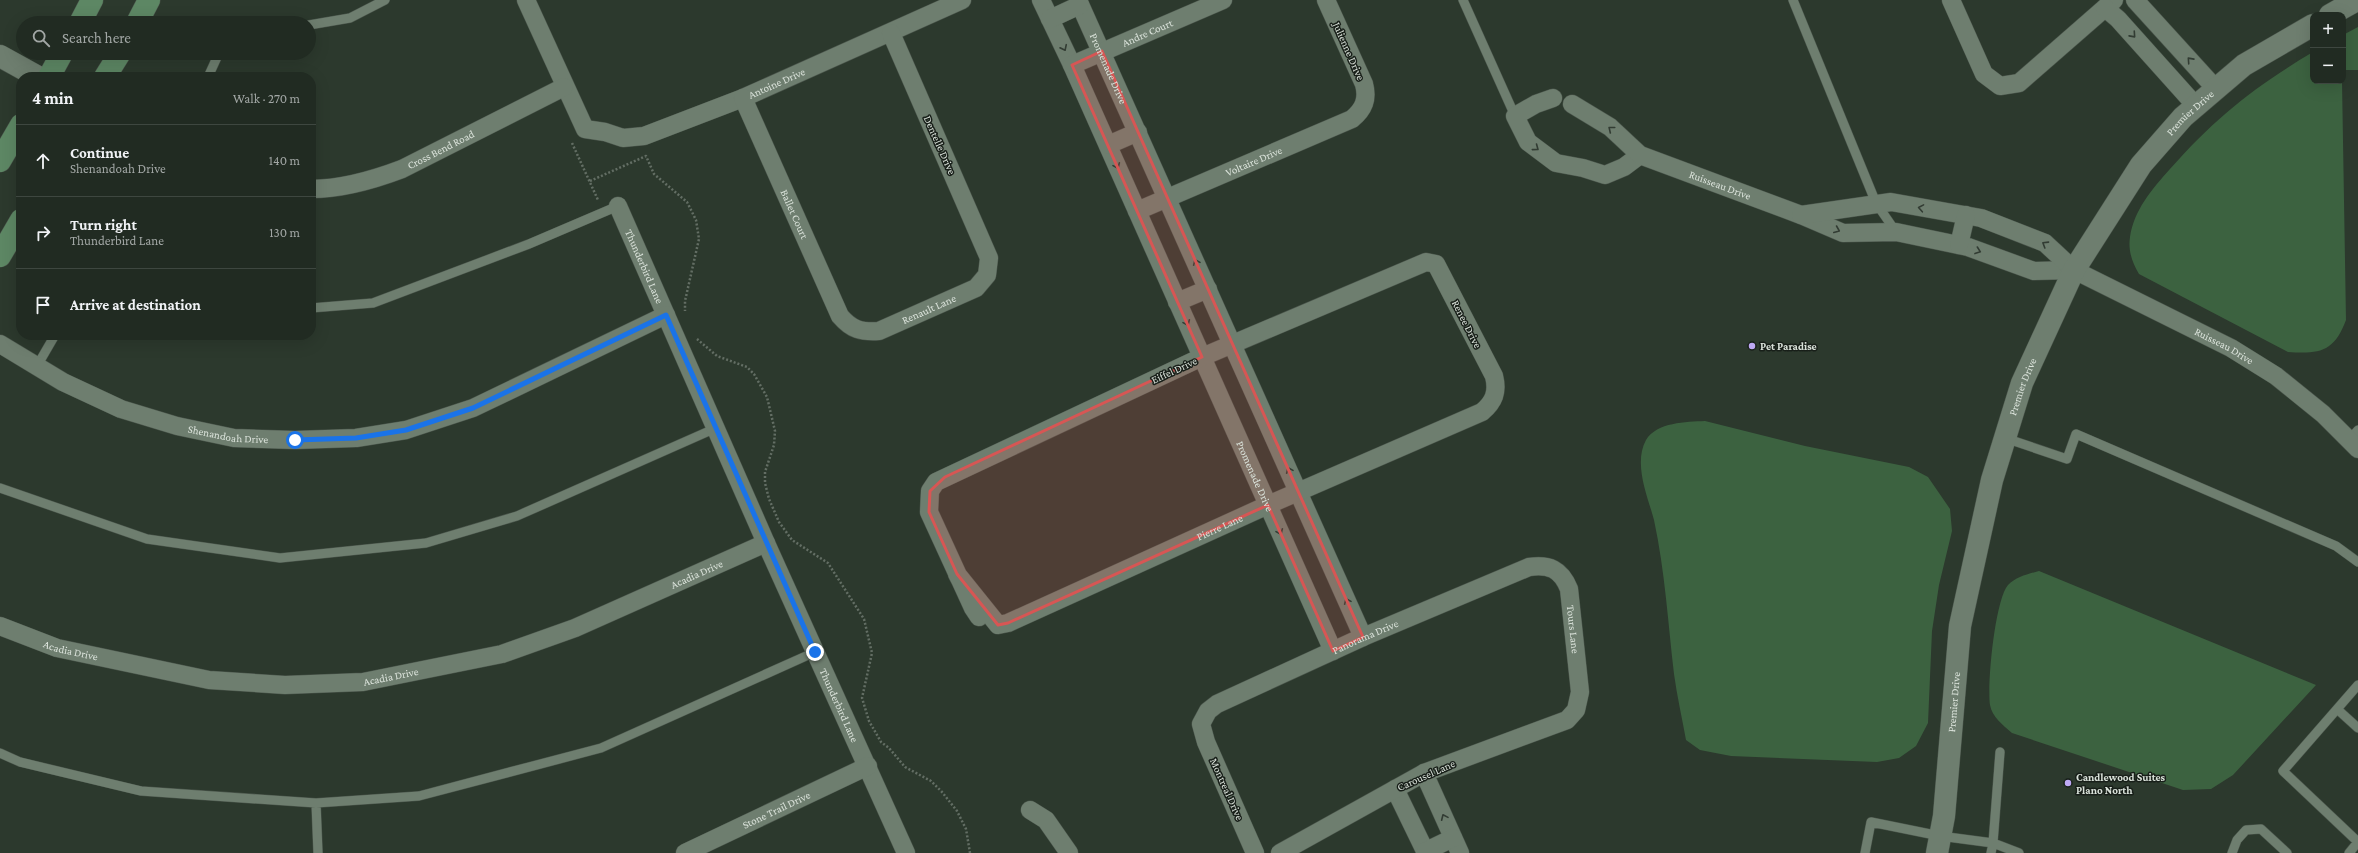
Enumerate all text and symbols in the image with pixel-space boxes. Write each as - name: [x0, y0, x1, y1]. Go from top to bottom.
- map controls: [2310, 12, 2346, 84]
- button: +: [2310, 12, 2346, 48]
- search box: [16, 16, 316, 60]
- street label: Andre Court: [1120, 16, 1175, 49]
- street label: Julienne Drive: [1330, 19, 1367, 82]
- icon: search: [30, 27, 52, 49]
- text: Search here: [62, 30, 131, 46]
- street label: Promenade Drive: [1088, 31, 1130, 106]
- one-way arrow: [2128, 31, 2135, 38]
- one-way arrow: [1059, 43, 1066, 51]
- button: −: [2310, 48, 2346, 84]
- one-way arrow: [2187, 57, 2194, 65]
- street label: Antoine Drive: [746, 65, 807, 101]
- street label: Premier Drive: [2164, 88, 2216, 138]
- text: 4 min: [32, 89, 74, 108]
- text: Walk · 270 m: [233, 91, 300, 106]
- street label: Dentelle Drive: [922, 114, 958, 176]
- one-way arrow: [1608, 126, 1616, 133]
- street label: Cross Bend Road: [405, 127, 476, 171]
- one-way arrow: [1531, 143, 1538, 150]
- street label: Voltaire Drive: [1224, 144, 1284, 178]
- text: Continue: [70, 145, 129, 161]
- icon: ahead: [32, 150, 54, 172]
- text: 140 m: [269, 153, 300, 168]
- text: Shenandoah Drive: [70, 161, 166, 176]
- one-way arrow: [1112, 162, 1120, 170]
- street label: Ruisseau Drive: [1688, 168, 1753, 202]
- street label: Ballet Court: [778, 187, 811, 241]
- one-way arrow: [1918, 204, 1924, 212]
- text: Turn right: [70, 217, 137, 233]
- icon: right: [32, 222, 54, 244]
- text: 130 m: [269, 225, 300, 240]
- one-way arrow: [1832, 225, 1840, 233]
- street label: Thunderbird Lane: [623, 228, 666, 305]
- text: Thunderbird Lane: [70, 233, 164, 248]
- one-way arrow: [2042, 242, 2049, 249]
- one-way arrow: [1975, 246, 1982, 254]
- one-way arrow: [1193, 258, 1201, 266]
- street label: Renault Lane: [900, 292, 958, 326]
- icon: arrive: [32, 294, 54, 316]
- text: Arrive at destination: [70, 297, 201, 313]
- street label: Renee Drive: [1450, 298, 1484, 350]
- one-way arrow: [1182, 319, 1190, 327]
- street label: Ruisseau Drive: [2193, 325, 2256, 367]
- place label: Pet Paradise: [1760, 340, 1817, 352]
- marker: Pet Paradise: [1747, 341, 1757, 351]
- street label: Eiffel Drive: [1149, 354, 1199, 386]
- street label: Premier Drive: [2006, 356, 2039, 417]
- street label: Shenandoah Drive: [187, 422, 269, 445]
- route start: [286, 431, 304, 449]
- street label: Promenade Drive: [1234, 439, 1276, 513]
- one-way arrow: [1285, 467, 1293, 474]
- street label: Pierre Lane: [1195, 511, 1245, 543]
- one-way arrow: [1275, 528, 1283, 535]
- street label: Acadia Drive: [669, 557, 725, 591]
- one-way arrow: [1344, 598, 1352, 606]
- street label: Tours Lane: [1565, 605, 1582, 654]
- street label: Panorama Drive: [1330, 617, 1400, 656]
- street label: Acadia Drive: [42, 637, 99, 663]
- route end: [806, 643, 824, 661]
- street label: Acadia Drive: [362, 665, 419, 688]
- street label: Thunderbird Lane: [817, 666, 861, 744]
- street label: Premier Drive: [1945, 671, 1962, 733]
- street label: Montreal Drive: [1208, 756, 1246, 822]
- street label: Carousel Lane: [1395, 757, 1457, 793]
- place label: Candlewood Suites Plano North: [2076, 771, 2166, 796]
- marker: Candlewood Suites Plano North: [2063, 778, 2073, 788]
- street label: Stone Trail Drive: [740, 788, 812, 831]
- one-way arrow: [1441, 814, 1449, 822]

